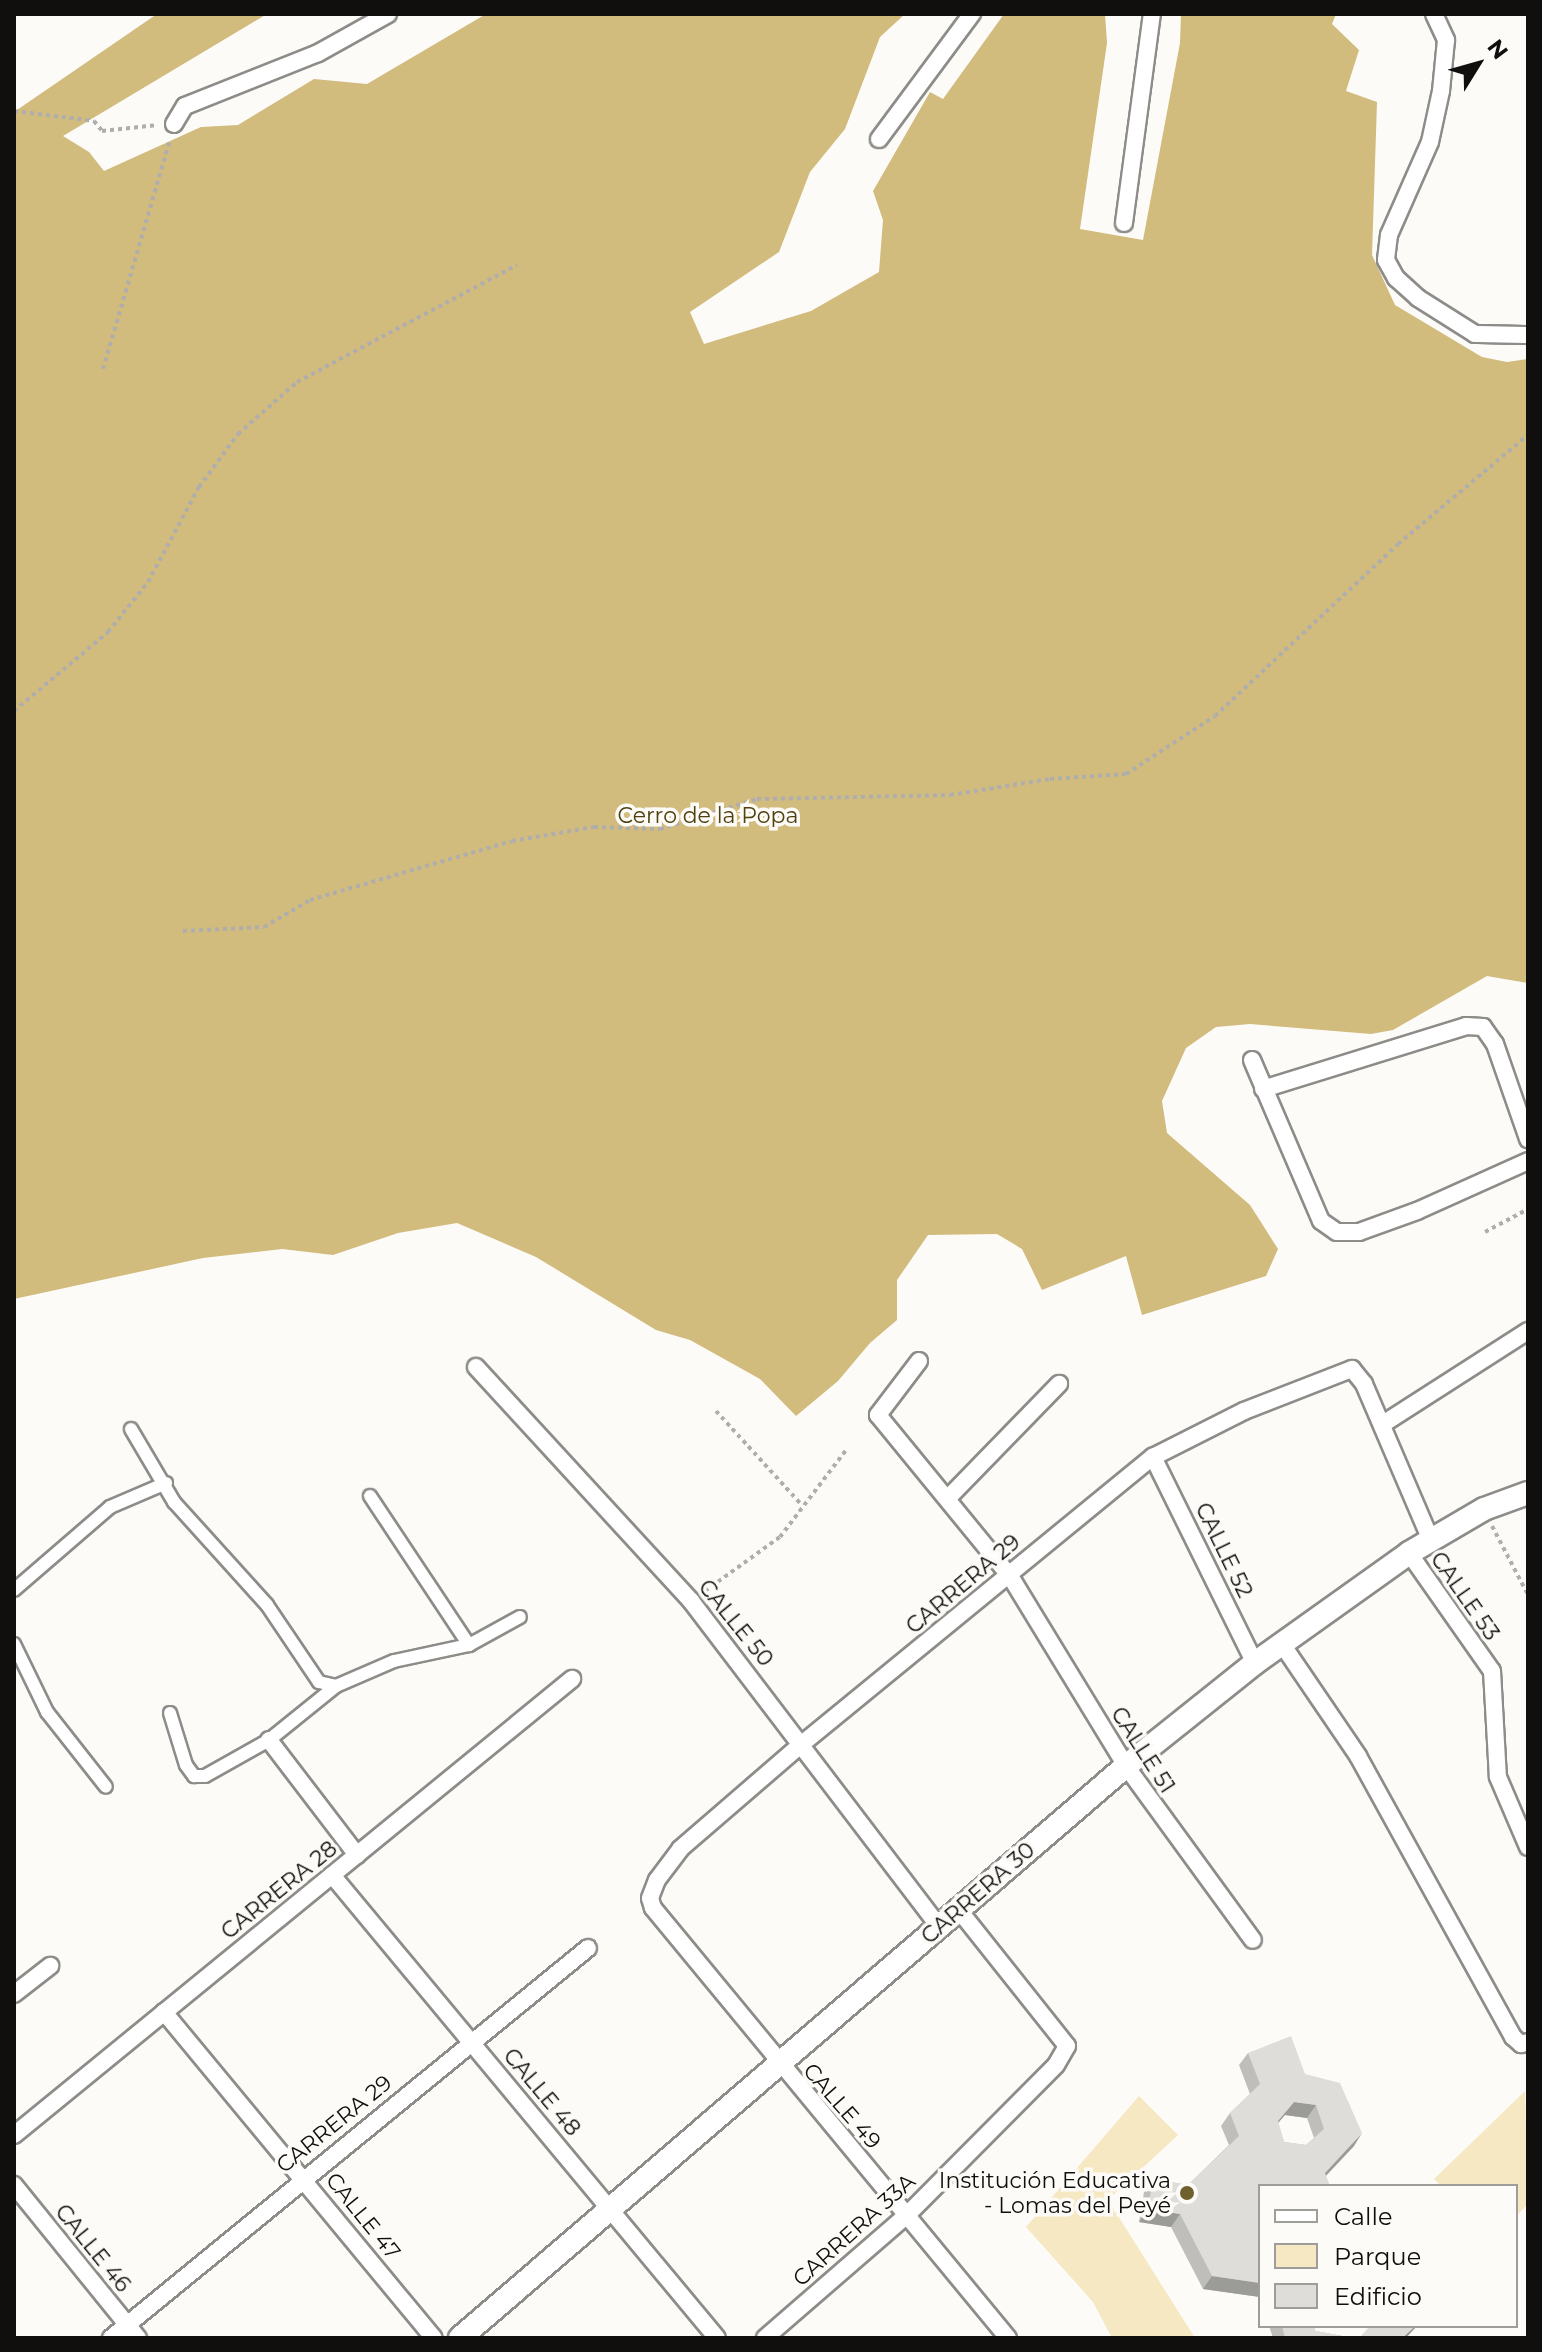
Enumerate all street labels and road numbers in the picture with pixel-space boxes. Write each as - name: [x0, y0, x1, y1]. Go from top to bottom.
- street label: CALLE 52: [1190, 1498, 1258, 1602]
- street label: CARRERA 29: [901, 1529, 1025, 1639]
- street label: CALLE 53: [1425, 1547, 1505, 1645]
- street label: CALLE 50: [693, 1574, 779, 1672]
- street label: CALLE 51: [1105, 1702, 1181, 1798]
- street label: CARRERA 28: [216, 1835, 342, 1945]
- street label: CARRERA 30: [916, 1836, 1040, 1950]
- street label: CALLE 48: [498, 2043, 586, 2141]
- street label: CALLE 49: [798, 2058, 886, 2154]
- street label: CARRERA 29: [271, 2069, 397, 2179]
- street label: CALLE 47: [320, 2167, 406, 2265]
- street label: CARRERA 33A: [787, 2168, 921, 2292]
- street label: CALLE 46: [50, 2199, 136, 2297]

